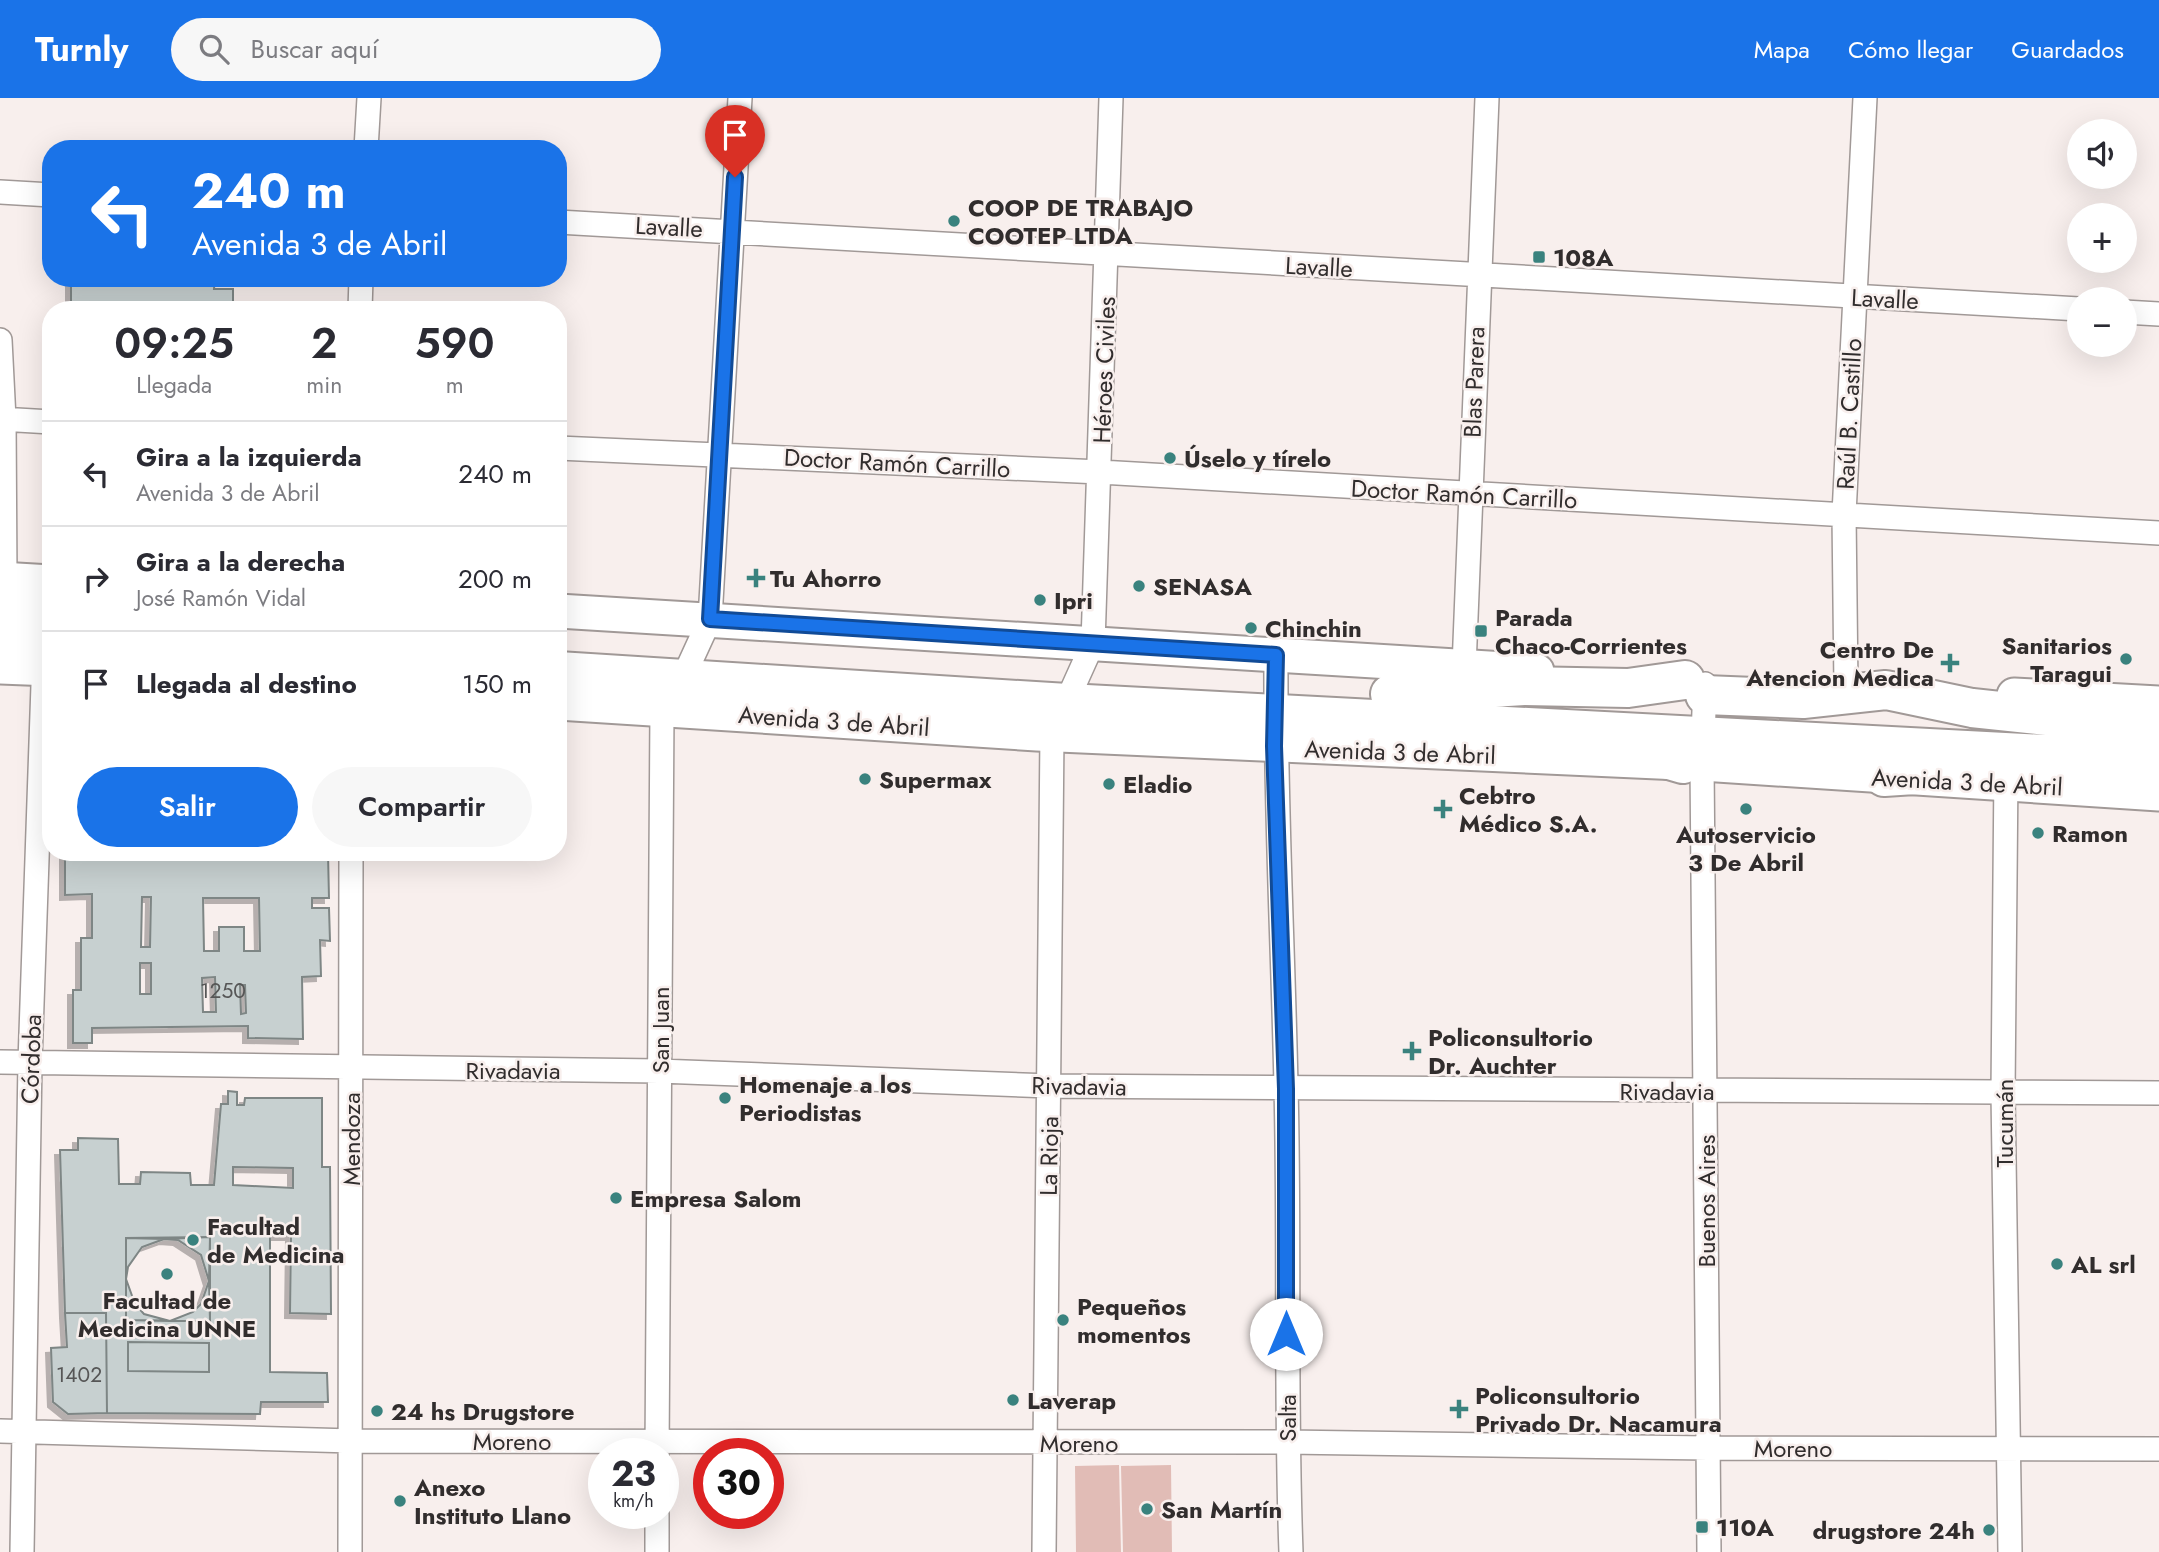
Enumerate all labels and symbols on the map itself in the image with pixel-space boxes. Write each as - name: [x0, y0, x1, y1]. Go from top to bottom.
- pin: [705, 105, 765, 177]
- place label: COOP DE TRABAJO COOTEP LTDA: [968, 190, 1193, 253]
- street label: Lavalle: [634, 208, 704, 246]
- marker: COOP DE TRABAJO COOTEP LTDA: [946, 213, 962, 229]
- place label: 108A: [1553, 240, 1614, 275]
- street label: Lavalle: [1284, 248, 1354, 286]
- marker: 108A: [1531, 249, 1547, 265]
- street label: Lavalle: [1850, 280, 1920, 318]
- street label: Héroes Civiles: [1084, 296, 1124, 444]
- street label: Blas Parera: [1455, 326, 1493, 438]
- street label: Raúl B. Castillo: [1828, 337, 1870, 491]
- street label: Doctor Ramón Carrillo: [783, 440, 1011, 486]
- place label: Úselo y tírelo: [1184, 441, 1331, 476]
- marker: Úselo y tírelo: [1162, 450, 1178, 466]
- street label: Doctor Ramón Carrillo: [1350, 471, 1578, 517]
- place label: Tu Ahorro: [770, 561, 882, 596]
- place label: SENASA: [1153, 569, 1252, 604]
- marker: Tu Ahorro: [748, 570, 764, 586]
- marker: SENASA: [1131, 578, 1147, 594]
- place label: Ipri: [1054, 583, 1093, 618]
- marker: Ipri: [1032, 592, 1048, 608]
- place label: Parada Chaco-Corrientes: [1495, 600, 1687, 663]
- place label: Chinchin: [1265, 611, 1362, 646]
- marker: Chinchin: [1243, 620, 1259, 636]
- marker: Parada Chaco-Corrientes: [1473, 623, 1489, 639]
- place label: Sanitarios Taragui: [2001, 628, 2112, 691]
- place label: Centro De Atencion Medica: [1745, 632, 1934, 695]
- marker: Sanitarios Taragui: [2118, 651, 2134, 667]
- marker: Centro De Atencion Medica: [1940, 653, 1960, 673]
- street label: Avenida 3 de Abril: [737, 697, 931, 745]
- street label: Avenida 3 de Abril: [1304, 731, 1496, 773]
- street label: Avenida 3 de Abril: [1870, 760, 2064, 804]
- place label: Supermax: [879, 762, 992, 797]
- place label: Eladio: [1123, 767, 1192, 802]
- marker: Supermax: [857, 771, 873, 787]
- marker: Eladio: [1101, 776, 1117, 792]
- place label: Cebtro Médico S.A.: [1459, 778, 1598, 841]
- marker: Cebtro Médico S.A.: [1433, 799, 1453, 819]
- marker: Autoservicio 3 De Abril: [1738, 801, 1754, 817]
- place label: Ramon: [2052, 816, 2128, 851]
- place label: Autoservicio 3 De Abril: [1675, 817, 1816, 880]
- marker: Ramon: [2030, 825, 2046, 841]
- house number: 1250: [200, 976, 246, 1006]
- street label: San Juan: [643, 987, 678, 1074]
- street label: Córdoba: [12, 1014, 50, 1104]
- place label: Policonsultorio Dr. Auchter: [1428, 1020, 1593, 1083]
- marker: Policonsultorio Dr. Auchter: [1402, 1041, 1422, 1061]
- street label: Rivadavia: [465, 1053, 561, 1088]
- place label: Homenaje a los Periodistas: [739, 1067, 911, 1130]
- street label: Rivadavia: [1031, 1068, 1127, 1104]
- street label: Rivadavia: [1619, 1074, 1715, 1109]
- street label: Tucumán: [1987, 1079, 2022, 1167]
- marker: Homenaje a los Periodistas: [717, 1090, 733, 1106]
- street label: Mendoza: [334, 1092, 369, 1186]
- street label: La Rioja: [1031, 1116, 1067, 1196]
- street label: Buenos Aires: [1689, 1135, 1724, 1267]
- place label: Empresa Salom: [630, 1181, 802, 1216]
- marker: Empresa Salom: [608, 1190, 624, 1206]
- place label: Facultad de Medicina: [207, 1209, 345, 1272]
- marker: Facultad de Medicina: [185, 1232, 201, 1248]
- place label: AL srl: [2070, 1247, 2136, 1282]
- marker: AL srl: [2049, 1256, 2065, 1272]
- marker: Facultad de Medicina UNNE: [159, 1266, 175, 1282]
- place label: Facultad de Medicina UNNE: [78, 1283, 256, 1346]
- place label: Pequeños momentos: [1077, 1289, 1191, 1352]
- position arrow: [1249, 1297, 1323, 1371]
- marker: Pequeños momentos: [1055, 1312, 1071, 1328]
- house number: 1402: [56, 1360, 102, 1390]
- place label: Policonsultorio Privado Dr. Nacamura: [1475, 1378, 1722, 1441]
- place label: Laverap: [1027, 1383, 1116, 1418]
- marker: Laverap: [1005, 1392, 1021, 1408]
- place label: 24 hs Drugstore: [391, 1394, 574, 1429]
- street label: Salta: [1270, 1394, 1305, 1442]
- marker: Policonsultorio Privado Dr. Nacamura: [1449, 1399, 1469, 1419]
- marker: 24 hs Drugstore: [369, 1403, 385, 1419]
- street label: Moreno: [473, 1424, 551, 1459]
- street label: Moreno: [1040, 1426, 1118, 1461]
- street label: Moreno: [1754, 1431, 1832, 1466]
- speed limit sign: 30: [693, 1438, 784, 1529]
- place label: Anexo Instituto Llano: [413, 1470, 571, 1533]
- place label: San Martín: [1161, 1492, 1282, 1527]
- marker: Anexo Instituto Llano: [392, 1493, 408, 1509]
- marker: San Martín: [1139, 1501, 1155, 1517]
- place label: 110A: [1716, 1510, 1774, 1545]
- place label: drugstore 24h: [1813, 1513, 1975, 1548]
- marker: 110A: [1694, 1519, 1710, 1535]
- marker: drugstore 24h: [1981, 1522, 1997, 1538]

